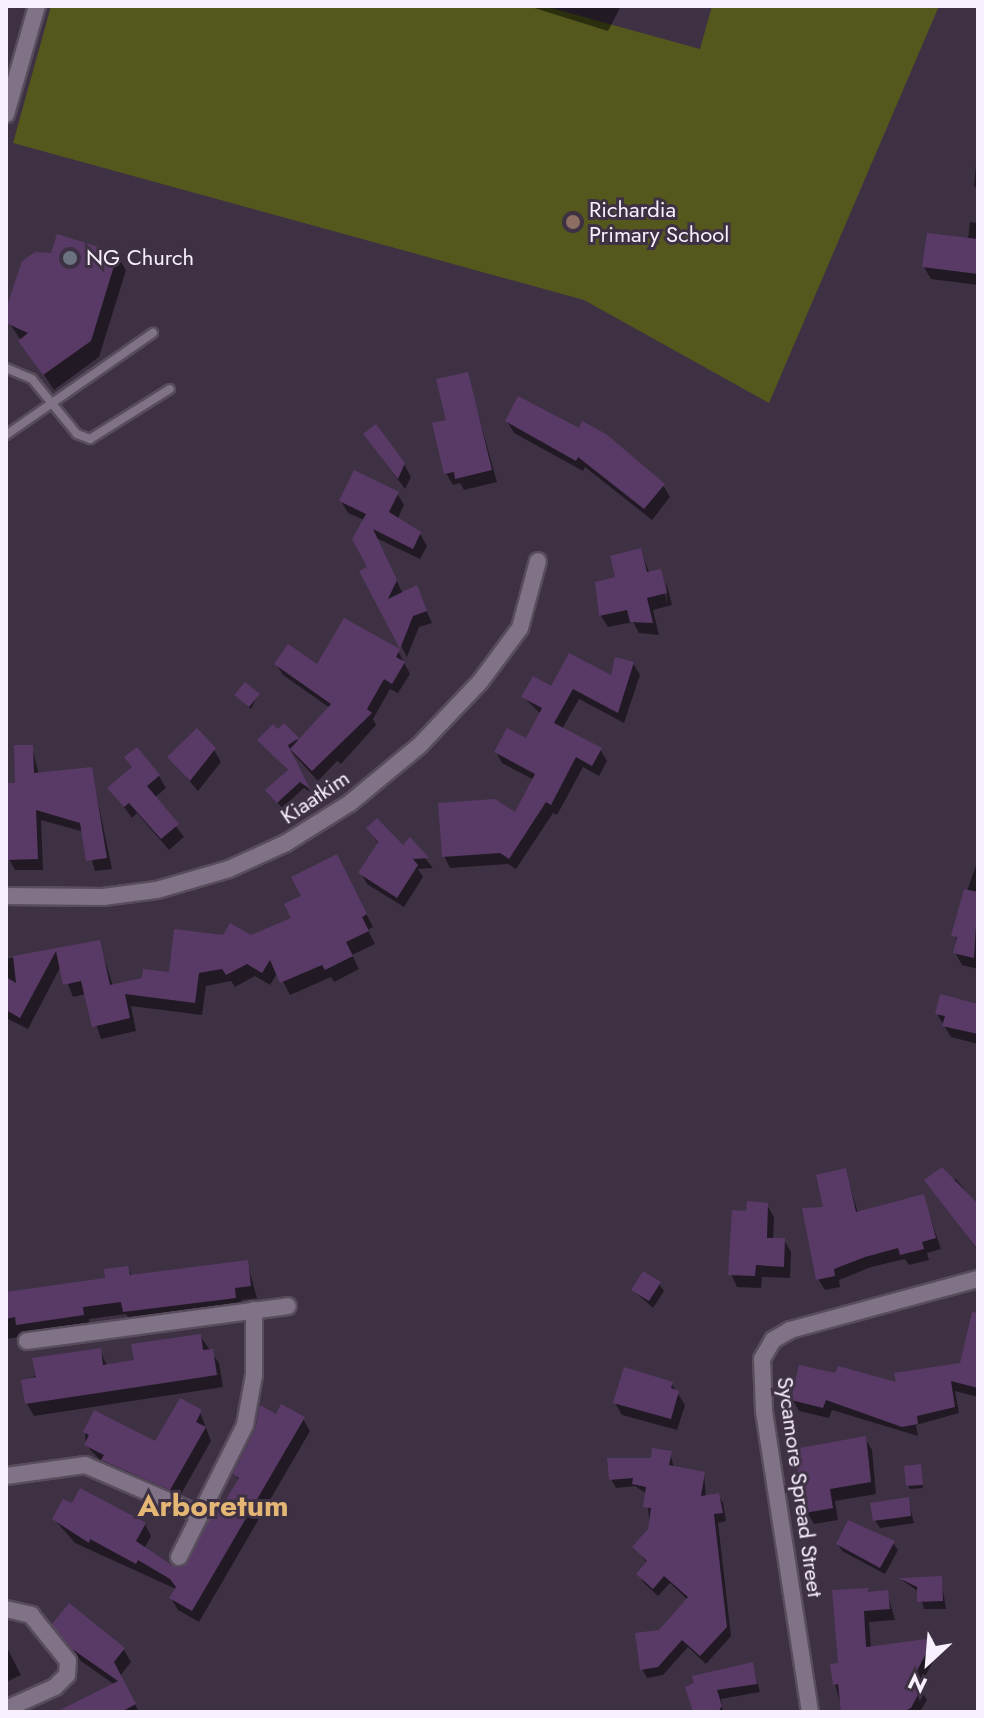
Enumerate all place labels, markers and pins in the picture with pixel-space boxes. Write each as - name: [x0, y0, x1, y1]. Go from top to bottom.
- place label: Richardia Primary School: [589, 196, 729, 248]
- marker: Richardia Primary School: [564, 213, 582, 231]
- place label: NG Church: [86, 245, 194, 271]
- marker: NG Church: [61, 249, 79, 267]

